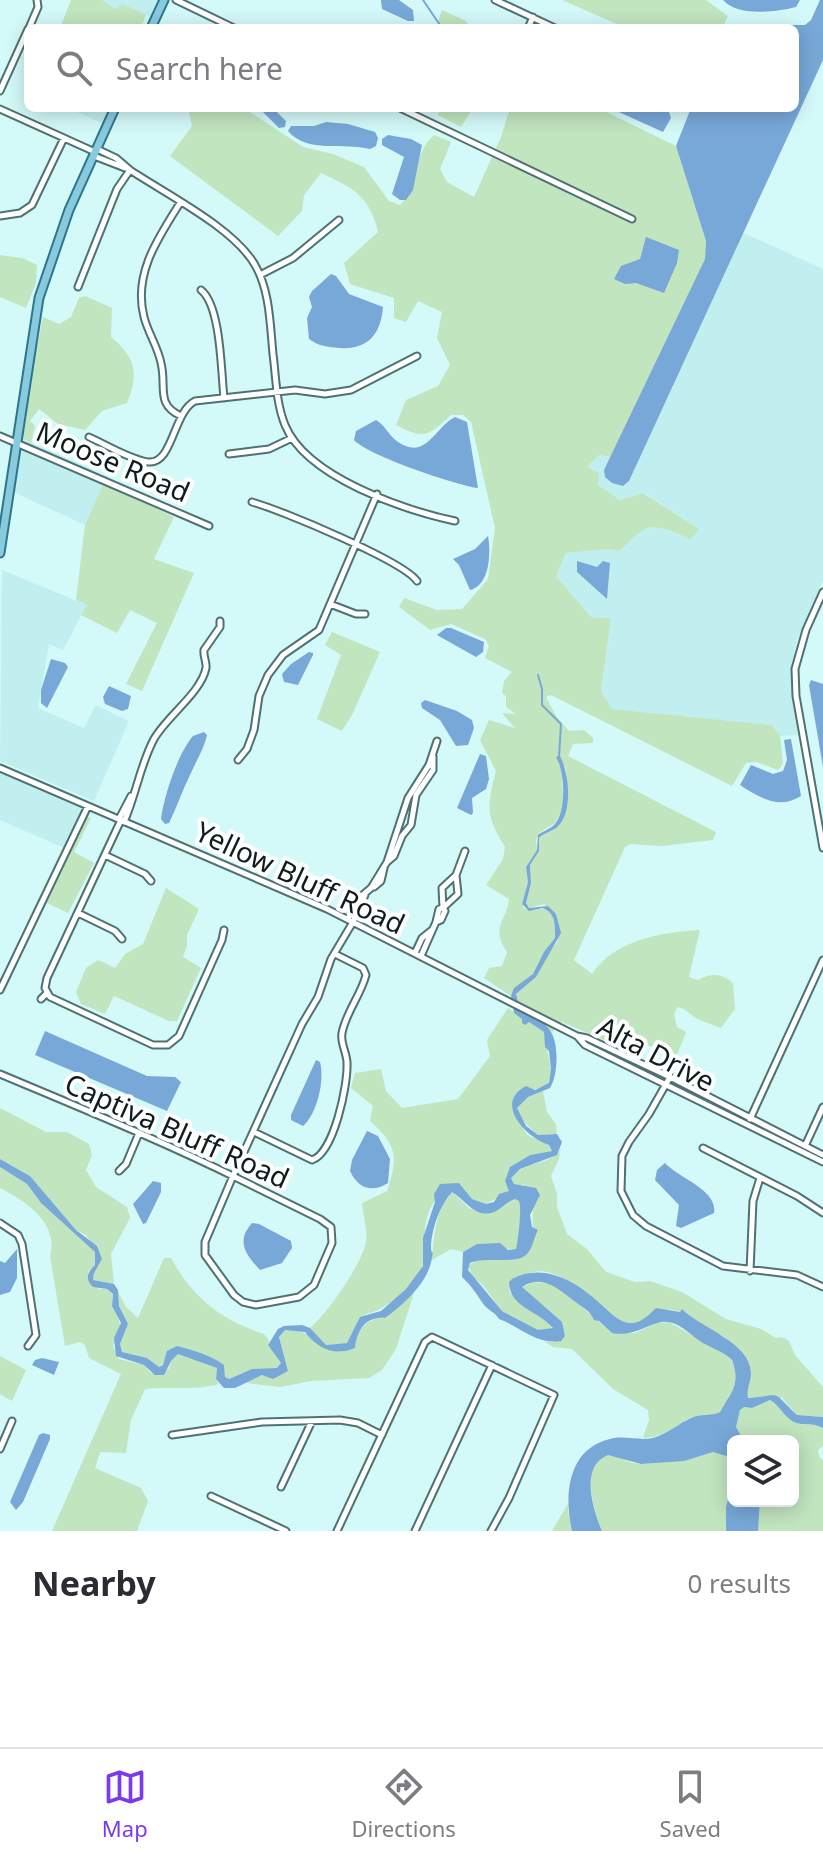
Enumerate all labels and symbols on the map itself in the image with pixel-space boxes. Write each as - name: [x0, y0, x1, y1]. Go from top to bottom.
- street label: Moose Road: [31, 412, 196, 510]
- street label: Yellow Bluff Road: [190, 812, 411, 942]
- street label: Alta Drive: [591, 1006, 722, 1100]
- street label: Captiva Bluff Road: [59, 1064, 296, 1197]

